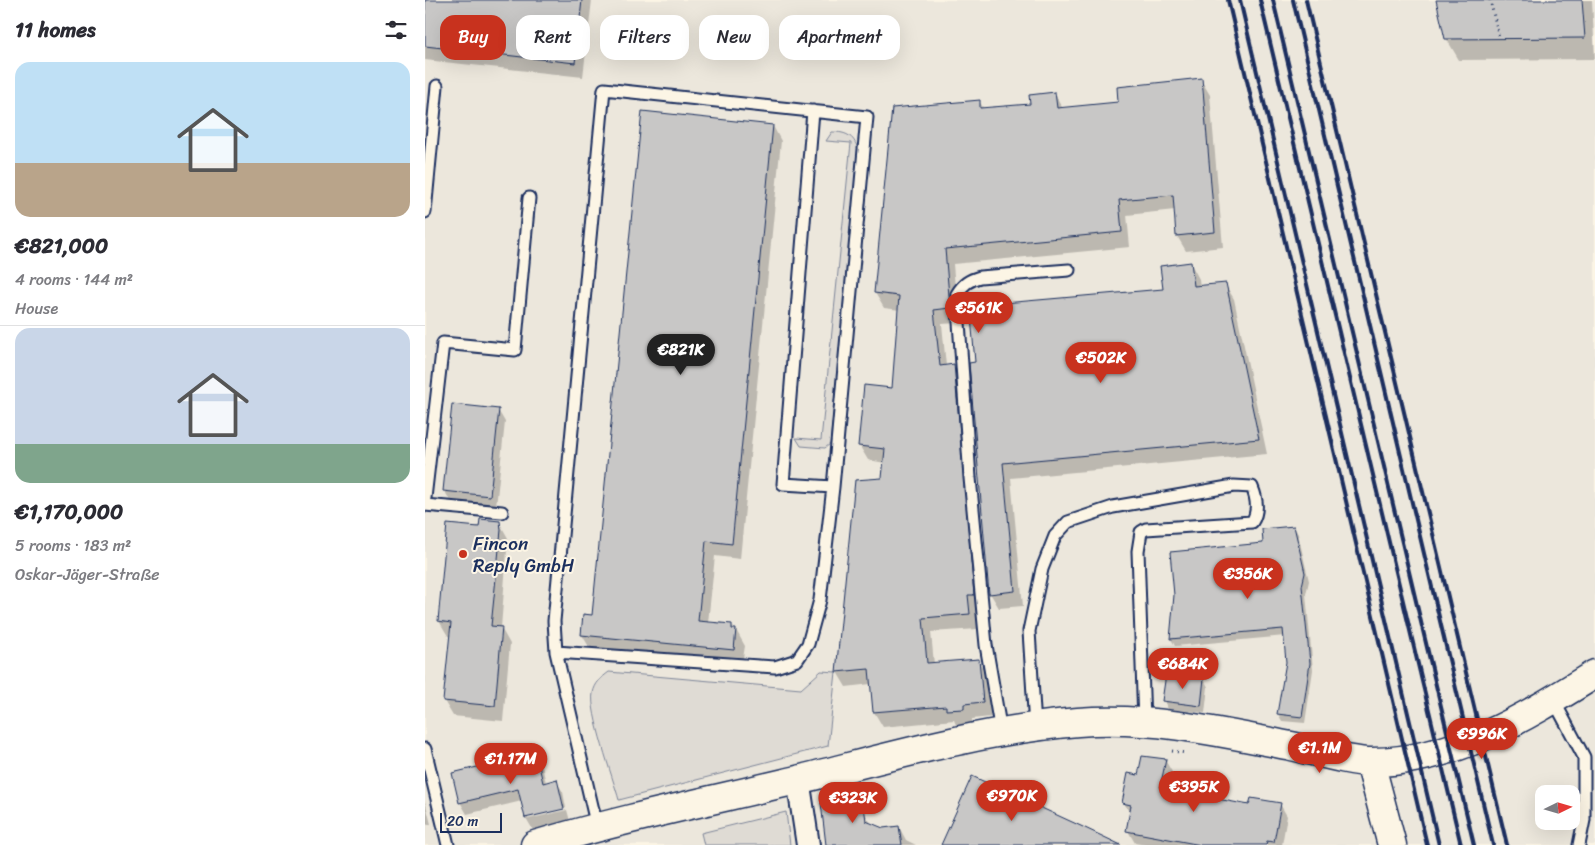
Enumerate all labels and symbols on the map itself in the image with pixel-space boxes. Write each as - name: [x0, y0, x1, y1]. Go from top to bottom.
- pin: €561K: [944, 292, 1014, 334]
- pin: €821K: [646, 334, 716, 376]
- pin: €502K: [1066, 342, 1136, 384]
- place label: Fincon Reply GmbH: [473, 527, 574, 582]
- marker: Fincon Reply GmbH: [457, 548, 469, 560]
- pin: €356K: [1213, 558, 1283, 600]
- pin: €684K: [1148, 648, 1218, 690]
- pin: €996K: [1447, 718, 1517, 760]
- pin: €1.1M: [1285, 732, 1355, 774]
- pin: €1.17M: [470, 742, 552, 785]
- pin: €395K: [1159, 770, 1229, 813]
- pin: €970K: [977, 780, 1047, 822]
- pin: €323K: [818, 782, 888, 824]
- north arrow: [1535, 785, 1580, 830]
- scale bar: [440, 810, 503, 833]

